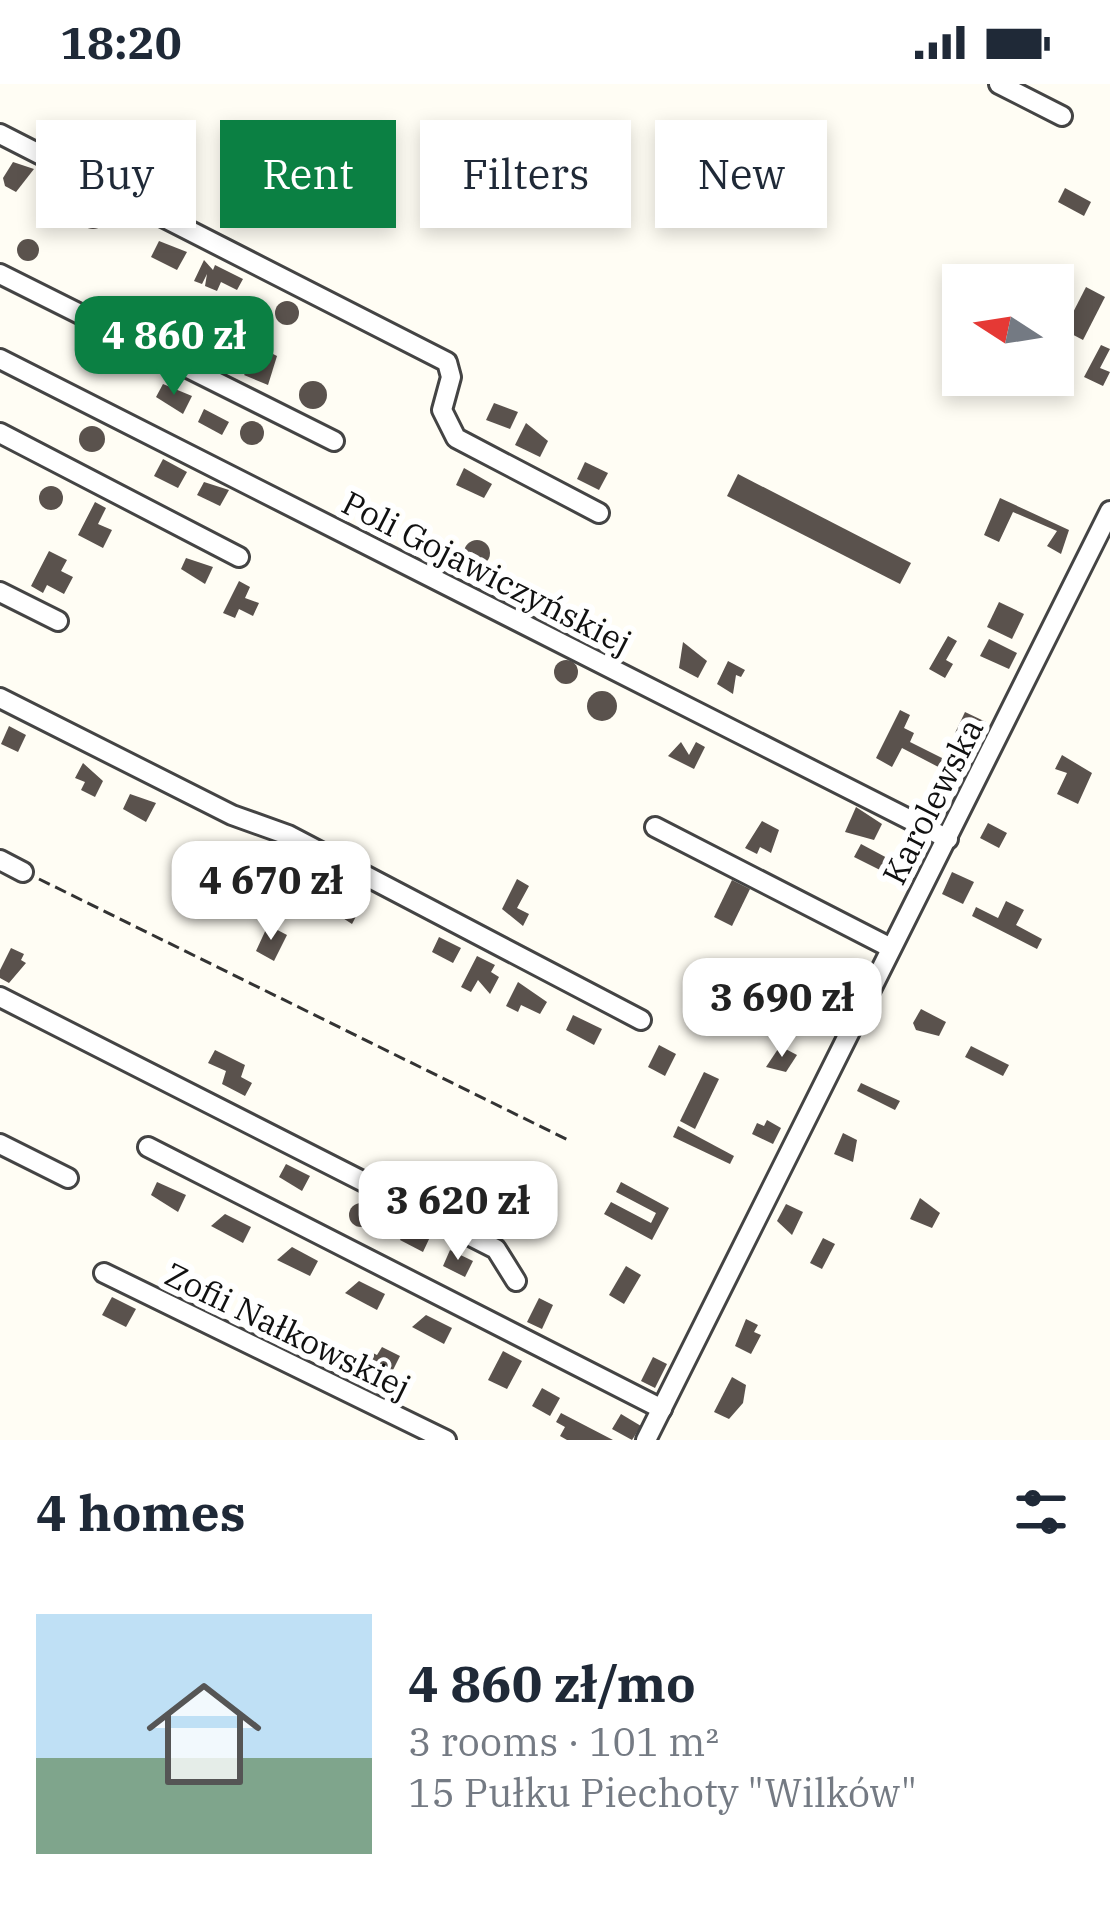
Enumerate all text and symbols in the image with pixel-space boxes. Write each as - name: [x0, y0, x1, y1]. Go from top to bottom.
- text: 18:20: [60, 13, 182, 71]
- chip: Buy: [36, 120, 196, 228]
- chip: Rent: [220, 120, 396, 228]
- chip: Filters: [420, 120, 631, 228]
- chip: New: [655, 120, 827, 228]
- north arrow: [942, 264, 1074, 396]
- map controls: [942, 264, 1074, 396]
- pin: 4 860 zł: [50, 296, 298, 398]
- text: 4 860 zł: [102, 309, 246, 360]
- street label: Poli Gojawiczyńskiej: [335, 481, 639, 663]
- street label: Karolewska: [872, 711, 992, 891]
- pin: 4 670 zł: [147, 841, 395, 943]
- text: 4 670 zł: [199, 854, 343, 905]
- pin: 3 690 zł: [658, 958, 906, 1060]
- text: 3 690 zł: [710, 971, 854, 1022]
- pin: 3 620 zł: [334, 1161, 582, 1263]
- text: 3 620 zł: [386, 1174, 530, 1225]
- street label: Zofii Nałkowskiej: [158, 1252, 418, 1408]
- text: 4 homes: [36, 1479, 246, 1545]
- icon: filters: [1008, 1479, 1074, 1545]
- text: 4 860 zł/mo: [408, 1650, 696, 1716]
- icon: home: [132, 1662, 276, 1806]
- text: 3 rooms · 101 m²: [408, 1716, 719, 1767]
- text: 15 Pułku Piechoty "Wilków": [408, 1767, 917, 1818]

